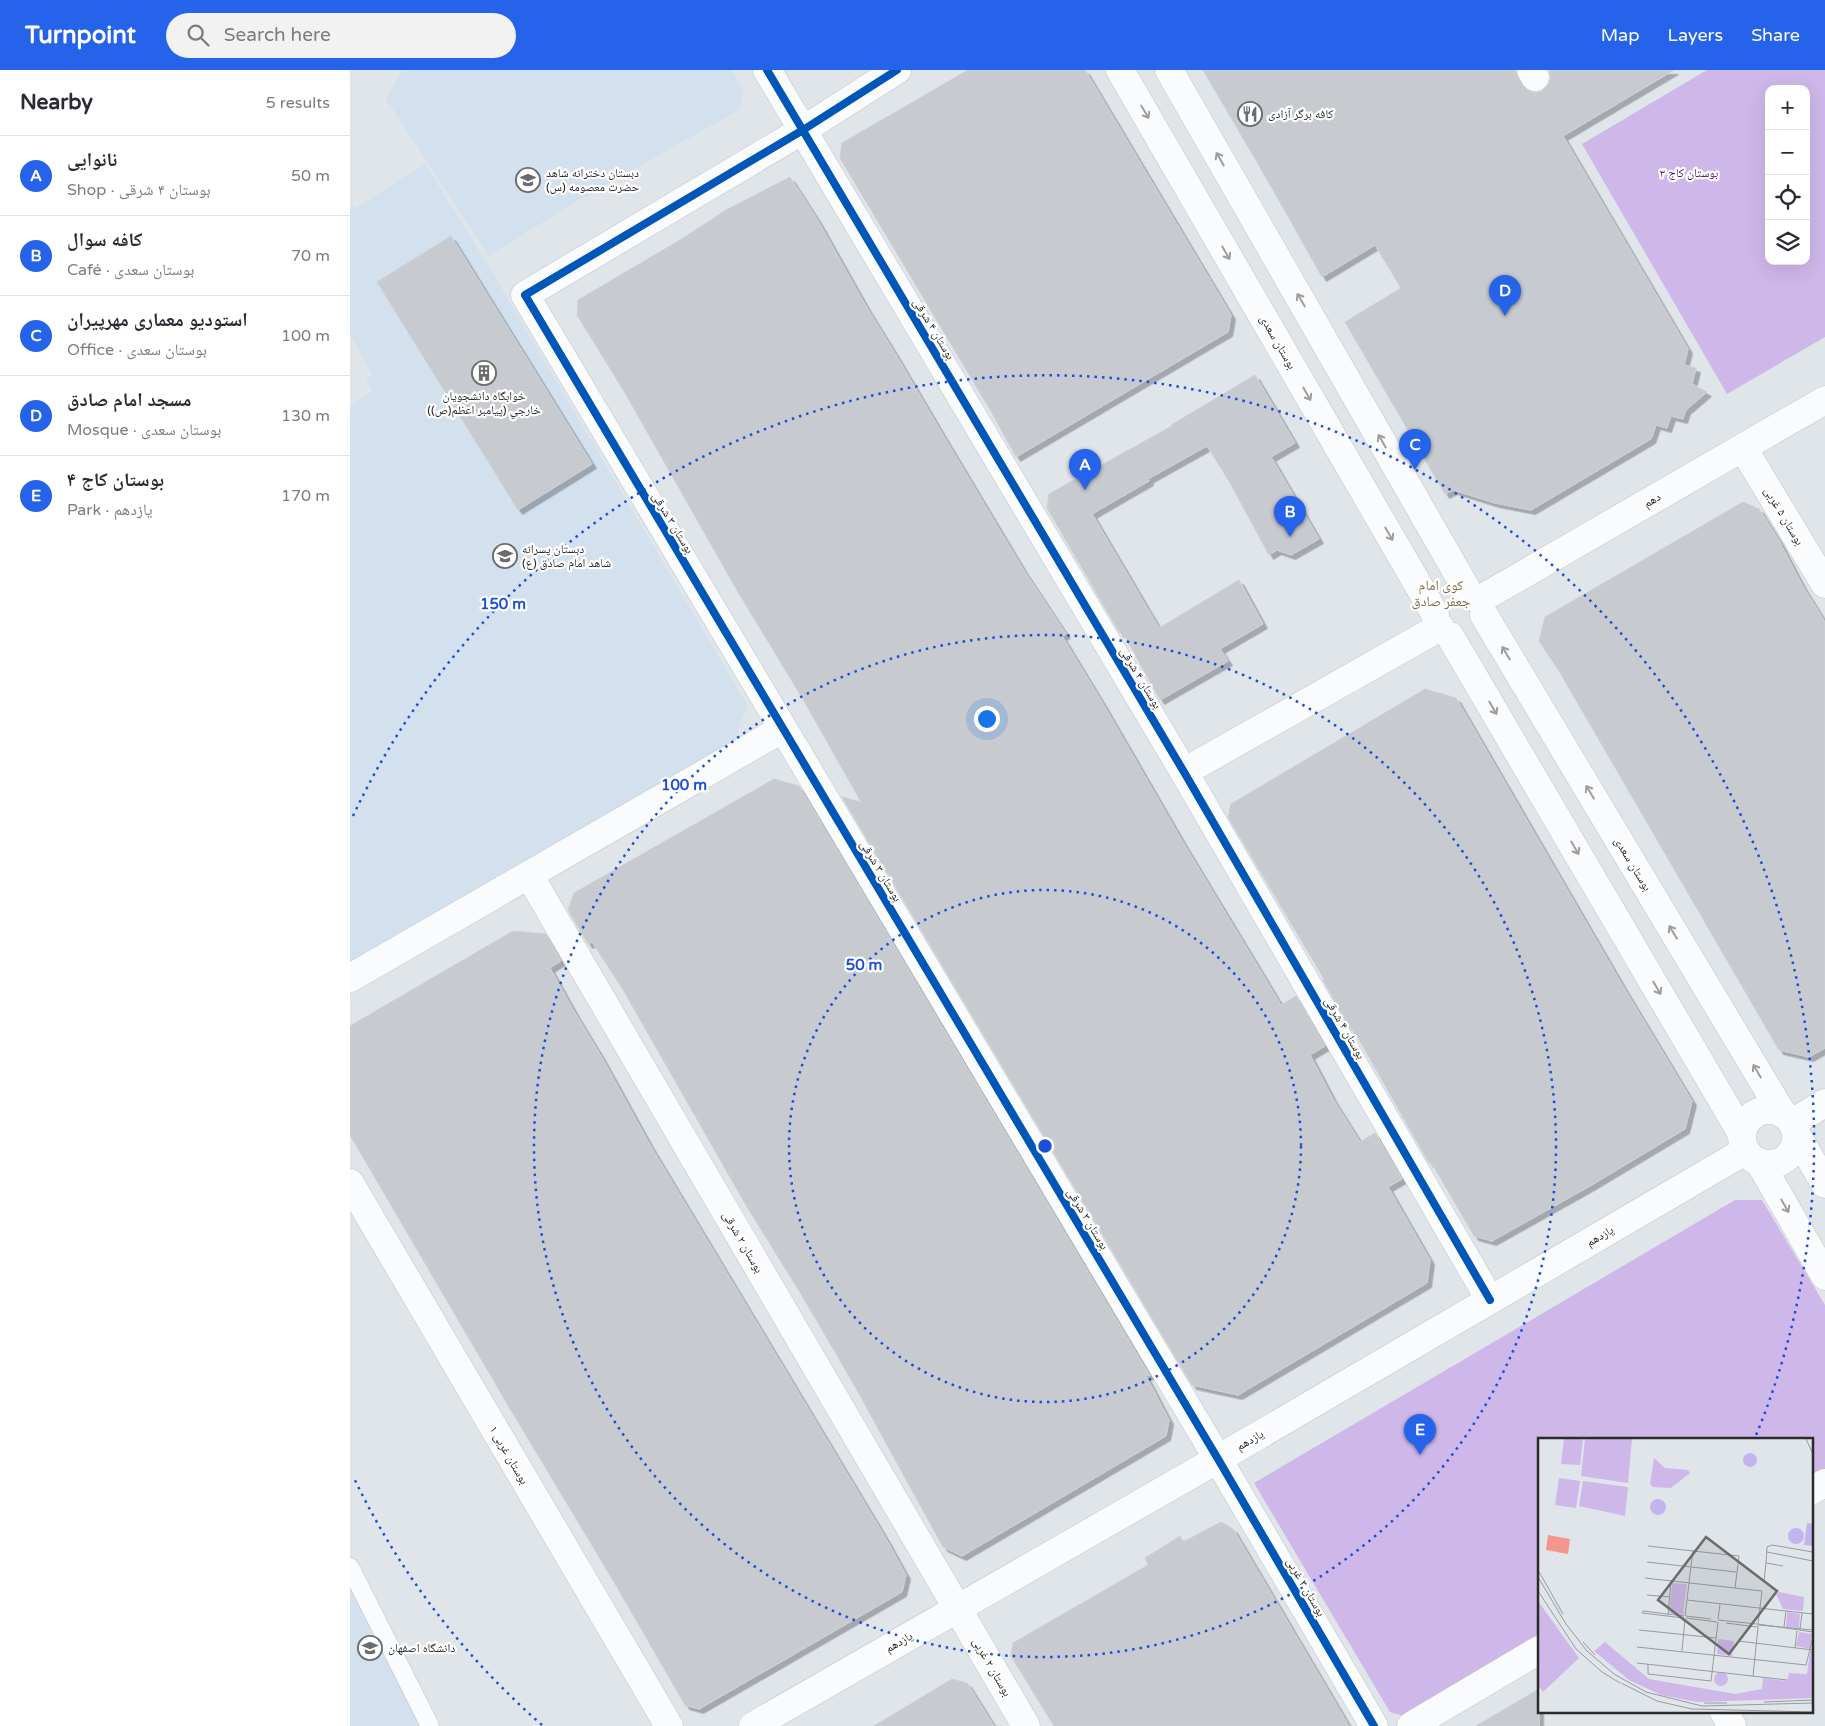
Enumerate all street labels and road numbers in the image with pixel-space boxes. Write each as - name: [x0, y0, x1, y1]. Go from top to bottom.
- street label: بوستان ۴ شرقی: [910, 296, 958, 362]
- street label: بوستان سعدی: [1257, 312, 1299, 372]
- street label: بوستان ۵ غربی: [1761, 484, 1807, 548]
- street label: بوستان ۳ شرقی: [649, 490, 697, 556]
- street label: دهم: [1641, 490, 1664, 511]
- street label: بوستان ۴ شرقی: [1117, 645, 1165, 711]
- street label: بوستان سعدی: [1611, 835, 1655, 894]
- street label: بوستان ۳ شرقی: [857, 838, 905, 904]
- street label: بوستان ۴ شرقی: [1321, 995, 1368, 1062]
- street label: بوستان ۳ شرقی: [1064, 1186, 1112, 1252]
- street label: بوستان ۲ شرقی: [719, 1209, 766, 1276]
- street label: یازدهم: [1584, 1223, 1617, 1250]
- street label: بوستان غربی ۱: [486, 1423, 531, 1487]
- street label: یازدهم: [1234, 1427, 1267, 1454]
- street label: بوستان ۳ غربی: [1283, 1555, 1328, 1619]
- street label: یازدهم: [883, 1629, 916, 1656]
- street label: بوستان ۲ غربی: [969, 1635, 1014, 1699]

